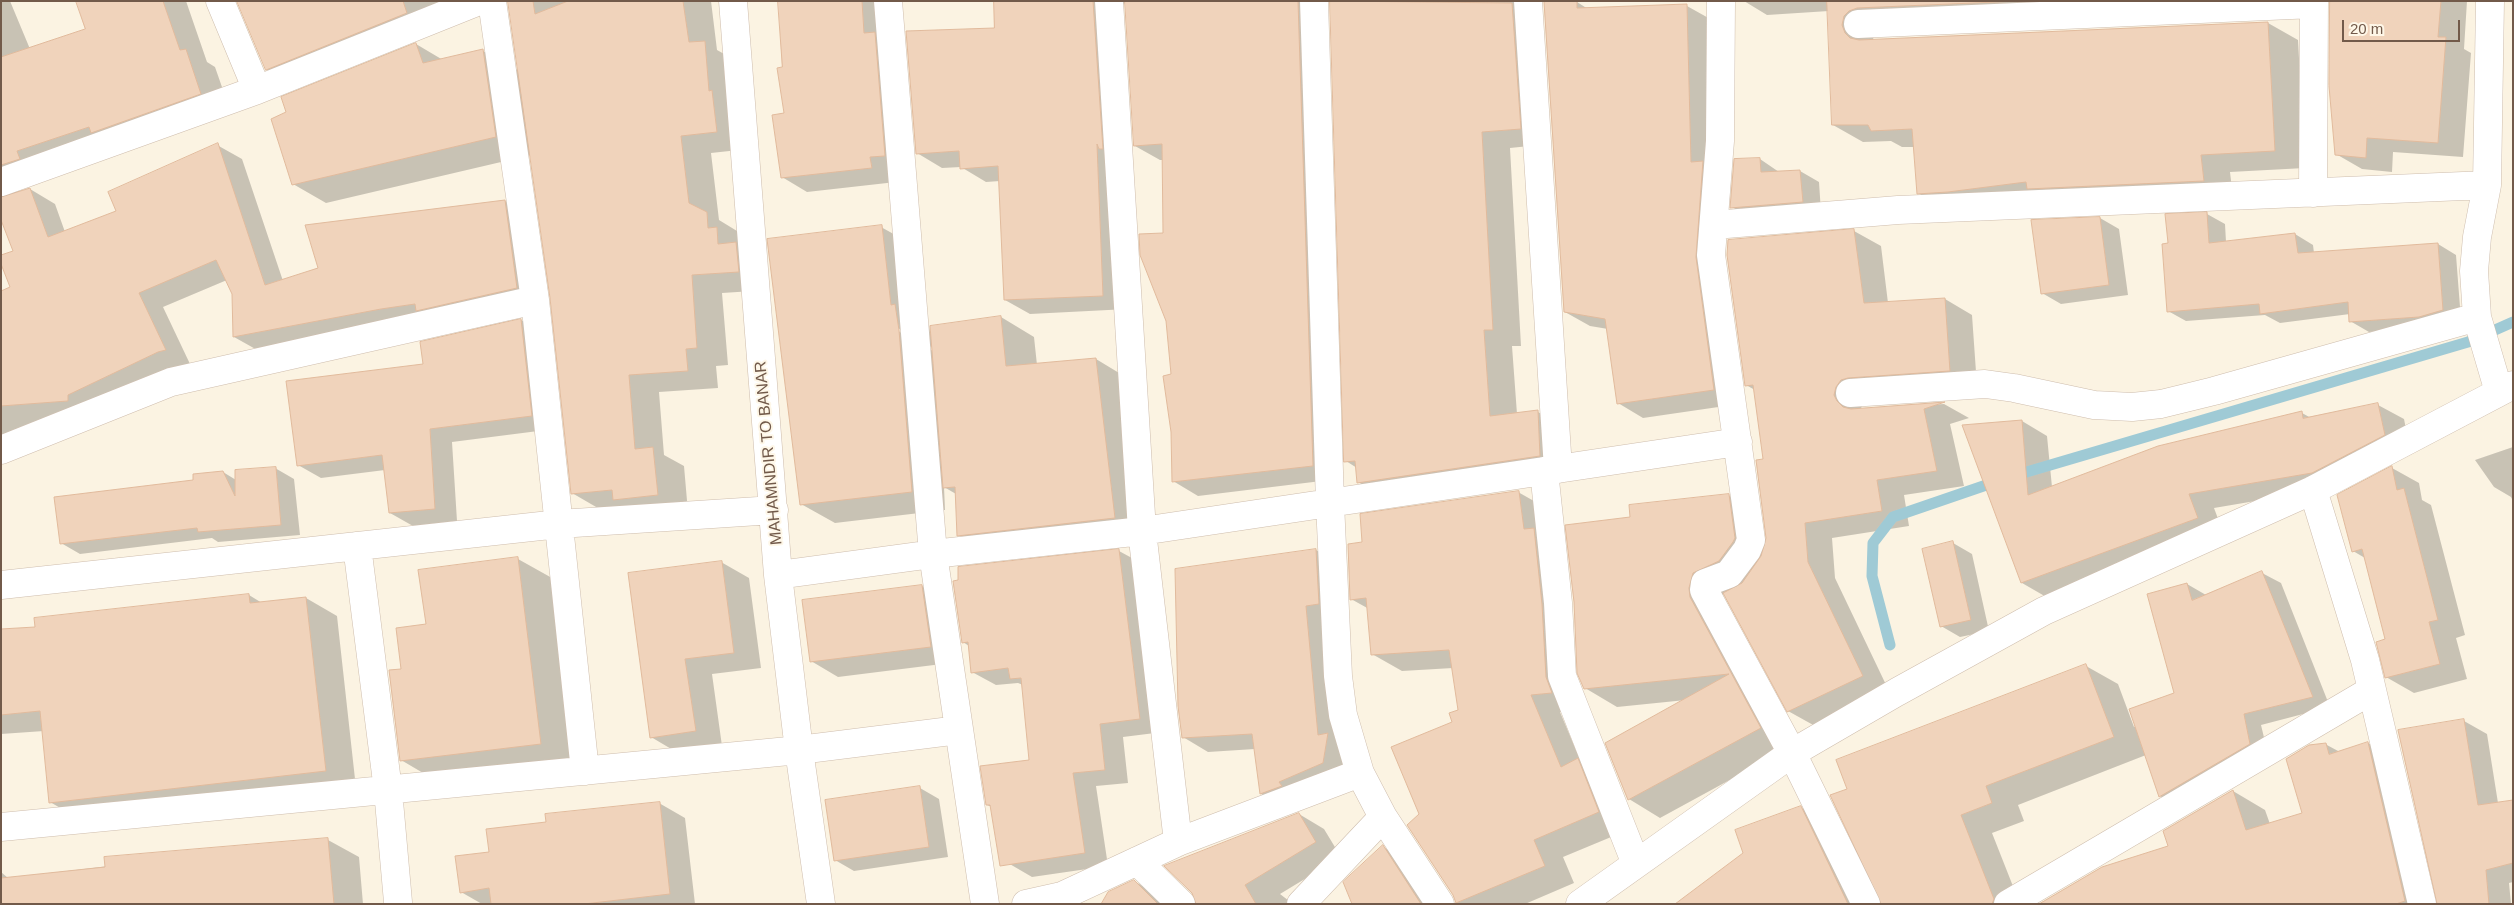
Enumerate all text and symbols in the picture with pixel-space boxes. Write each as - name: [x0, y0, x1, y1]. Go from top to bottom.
- scale bar: [2344, 10, 2462, 42]
- text: 20 m: [2350, 20, 2383, 37]
- street label: MAHAMNDIR TO BANAR: [751, 360, 787, 546]

